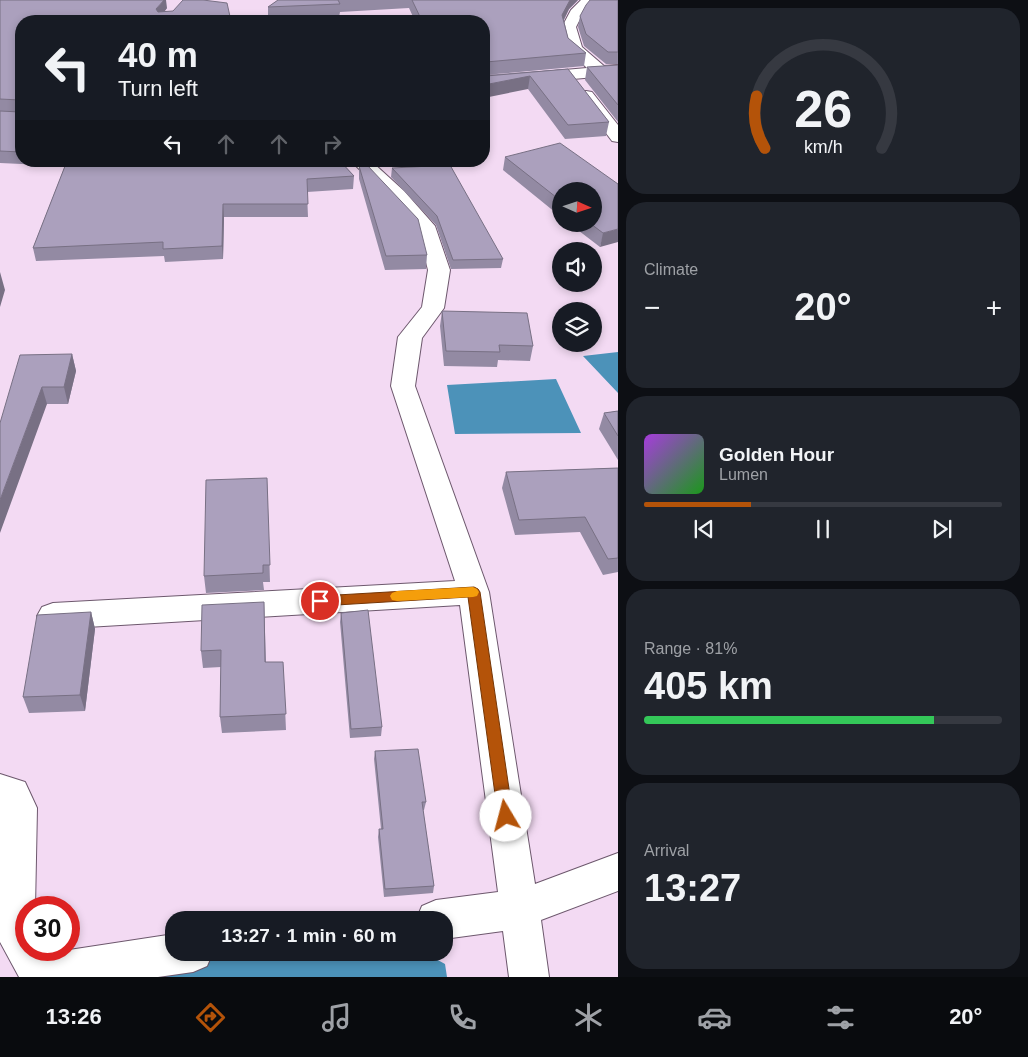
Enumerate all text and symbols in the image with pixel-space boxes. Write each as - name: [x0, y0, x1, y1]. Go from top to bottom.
- icon: left: [35, 35, 100, 100]
- text: 40 m: [118, 35, 198, 74]
- text: Turn left: [118, 76, 198, 101]
- text: 26: [794, 80, 852, 138]
- icon: left: [159, 130, 187, 158]
- icon: ahead: [212, 130, 240, 158]
- icon: ahead: [265, 130, 293, 158]
- icon: right: [318, 130, 346, 158]
- text: km/h: [804, 137, 842, 157]
- north arrow: [552, 182, 602, 232]
- map controls: [552, 182, 602, 352]
- button: sound: [552, 242, 602, 292]
- text: Climate: [644, 261, 698, 278]
- text: 20°: [794, 286, 852, 328]
- text: −: [644, 292, 660, 323]
- text: +: [986, 292, 1002, 323]
- button: layers: [552, 302, 602, 352]
- text: Golden Hour: [719, 444, 834, 465]
- text: Lumen: [719, 466, 768, 483]
- icon: previous: [690, 515, 718, 543]
- icon: pause: [809, 515, 837, 543]
- icon: next: [928, 515, 956, 543]
- pin: [299, 580, 341, 622]
- icon: arrive: [306, 587, 334, 615]
- text: Range · 81%: [644, 640, 737, 657]
- text: 405 km: [644, 665, 773, 707]
- position arrow: [479, 789, 531, 841]
- text: Arrival: [644, 842, 689, 859]
- text: 13:27: [644, 867, 741, 909]
- speed limit sign: 30: [15, 896, 80, 961]
- text: 13:27 · 1 min · 60 m: [221, 925, 397, 946]
- icon: directions: [193, 1000, 228, 1035]
- icon: music: [319, 1000, 354, 1035]
- icon: phone: [445, 1000, 480, 1035]
- icon: climate: [571, 1000, 606, 1035]
- icon: car: [697, 1000, 732, 1035]
- icon: filters: [823, 1000, 858, 1035]
- text: 13:26: [46, 1004, 102, 1029]
- text: 20°: [949, 1004, 982, 1029]

